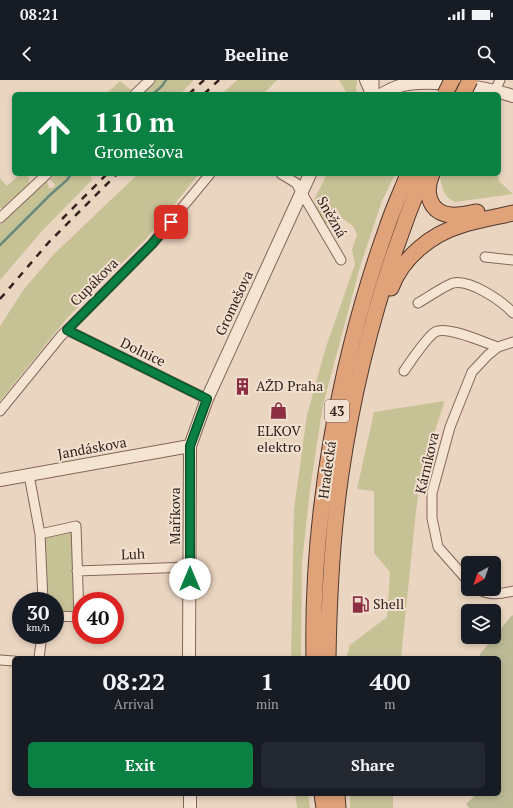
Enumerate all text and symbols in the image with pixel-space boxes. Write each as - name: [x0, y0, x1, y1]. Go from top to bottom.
- text: 08:21: [20, 4, 59, 24]
- text: Beeline: [224, 42, 289, 66]
- icon: back: [16, 43, 38, 65]
- icon: search: [475, 43, 497, 65]
- text: 110 m: [94, 103, 175, 140]
- icon: ahead: [28, 108, 80, 160]
- text: Gromešova: [94, 139, 183, 163]
- street label: Sněžná: [313, 193, 352, 241]
- pin: [154, 205, 188, 239]
- icon: arrive: [160, 211, 182, 233]
- street label: Cupákova: [65, 253, 122, 310]
- street label: Gromešova: [210, 267, 257, 338]
- street label: Dolnice: [118, 333, 169, 371]
- building icon: AŽD Praha: [233, 376, 253, 396]
- place label: AŽD Praha: [256, 376, 323, 395]
- road number: 43: [325, 400, 349, 422]
- shop icon: ELKOV elektro: [269, 401, 289, 421]
- place label: ELKOV elektro: [257, 421, 301, 456]
- street label: Kárníkova: [410, 430, 443, 496]
- street label: Jandáskova: [56, 432, 128, 463]
- street label: Hradecká: [313, 440, 340, 500]
- street label: Maříkova: [165, 487, 184, 545]
- street label: Luh: [121, 544, 145, 563]
- north arrow: [461, 556, 501, 596]
- map controls: [461, 556, 501, 644]
- position arrow: [169, 558, 211, 600]
- speed limit sign: 40: [72, 592, 124, 644]
- fuel station icon: Shell: [350, 594, 370, 614]
- place label: Shell: [373, 594, 404, 613]
- text: 30: [27, 599, 49, 626]
- button: layers: [461, 604, 501, 644]
- text: km/h: [26, 621, 50, 634]
- text: 08:22: [103, 665, 165, 697]
- text: 1: [261, 665, 274, 697]
- text: 400: [370, 665, 410, 697]
- text: Arrival: [114, 695, 154, 713]
- text: min: [256, 695, 279, 713]
- text: m: [384, 695, 396, 713]
- button: Exit: [28, 742, 253, 788]
- button: Share: [261, 742, 485, 788]

